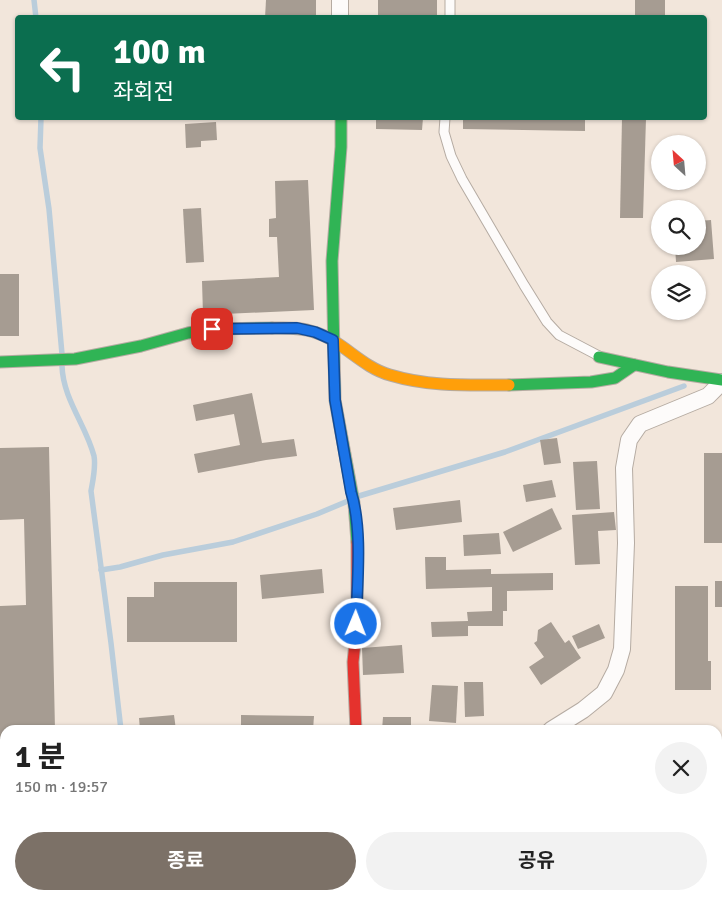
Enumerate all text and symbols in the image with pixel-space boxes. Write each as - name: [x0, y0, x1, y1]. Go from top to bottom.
- text: 100 m: [113, 30, 206, 73]
- icon: left: [30, 35, 95, 100]
- text: 좌회전: [113, 78, 174, 105]
- north arrow: [651, 135, 706, 190]
- map controls: [651, 135, 706, 320]
- button: search: [651, 200, 706, 255]
- button: layers: [651, 265, 706, 320]
- pin: [191, 308, 233, 350]
- icon: arrive: [198, 315, 226, 343]
- position arrow: [329, 597, 381, 649]
- text: 1 분: [15, 739, 65, 776]
- button: close: [655, 742, 707, 794]
- text: 150 m · 19:57: [15, 777, 108, 797]
- button: 종료: [15, 832, 356, 890]
- button: 공유: [366, 832, 707, 890]

